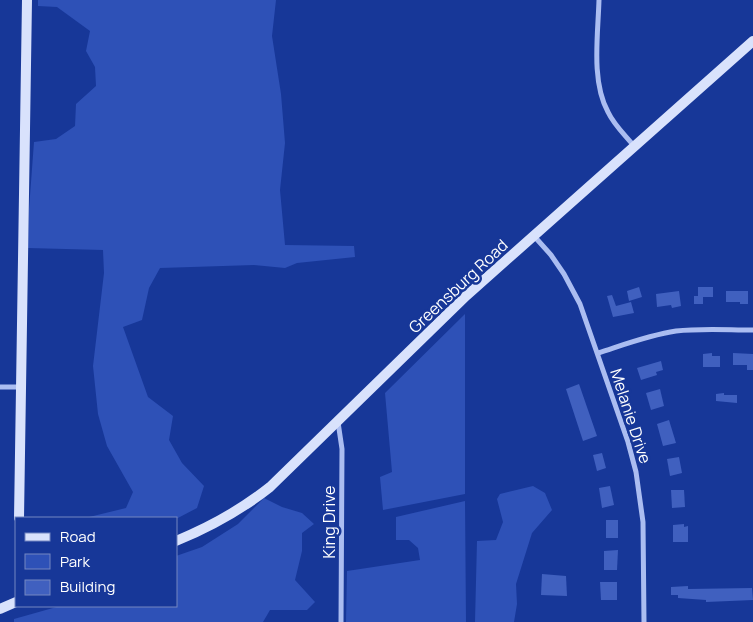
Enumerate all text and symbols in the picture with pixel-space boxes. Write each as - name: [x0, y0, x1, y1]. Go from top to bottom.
- street label: Greensburg Road: [404, 234, 512, 338]
- street label: Melanie Drive: [605, 366, 657, 466]
- street label: King Drive: [318, 486, 340, 558]
- legend: [15, 517, 178, 607]
- text: Road: [60, 526, 96, 547]
- text: Park: [60, 551, 90, 572]
- text: Building: [60, 576, 115, 597]

